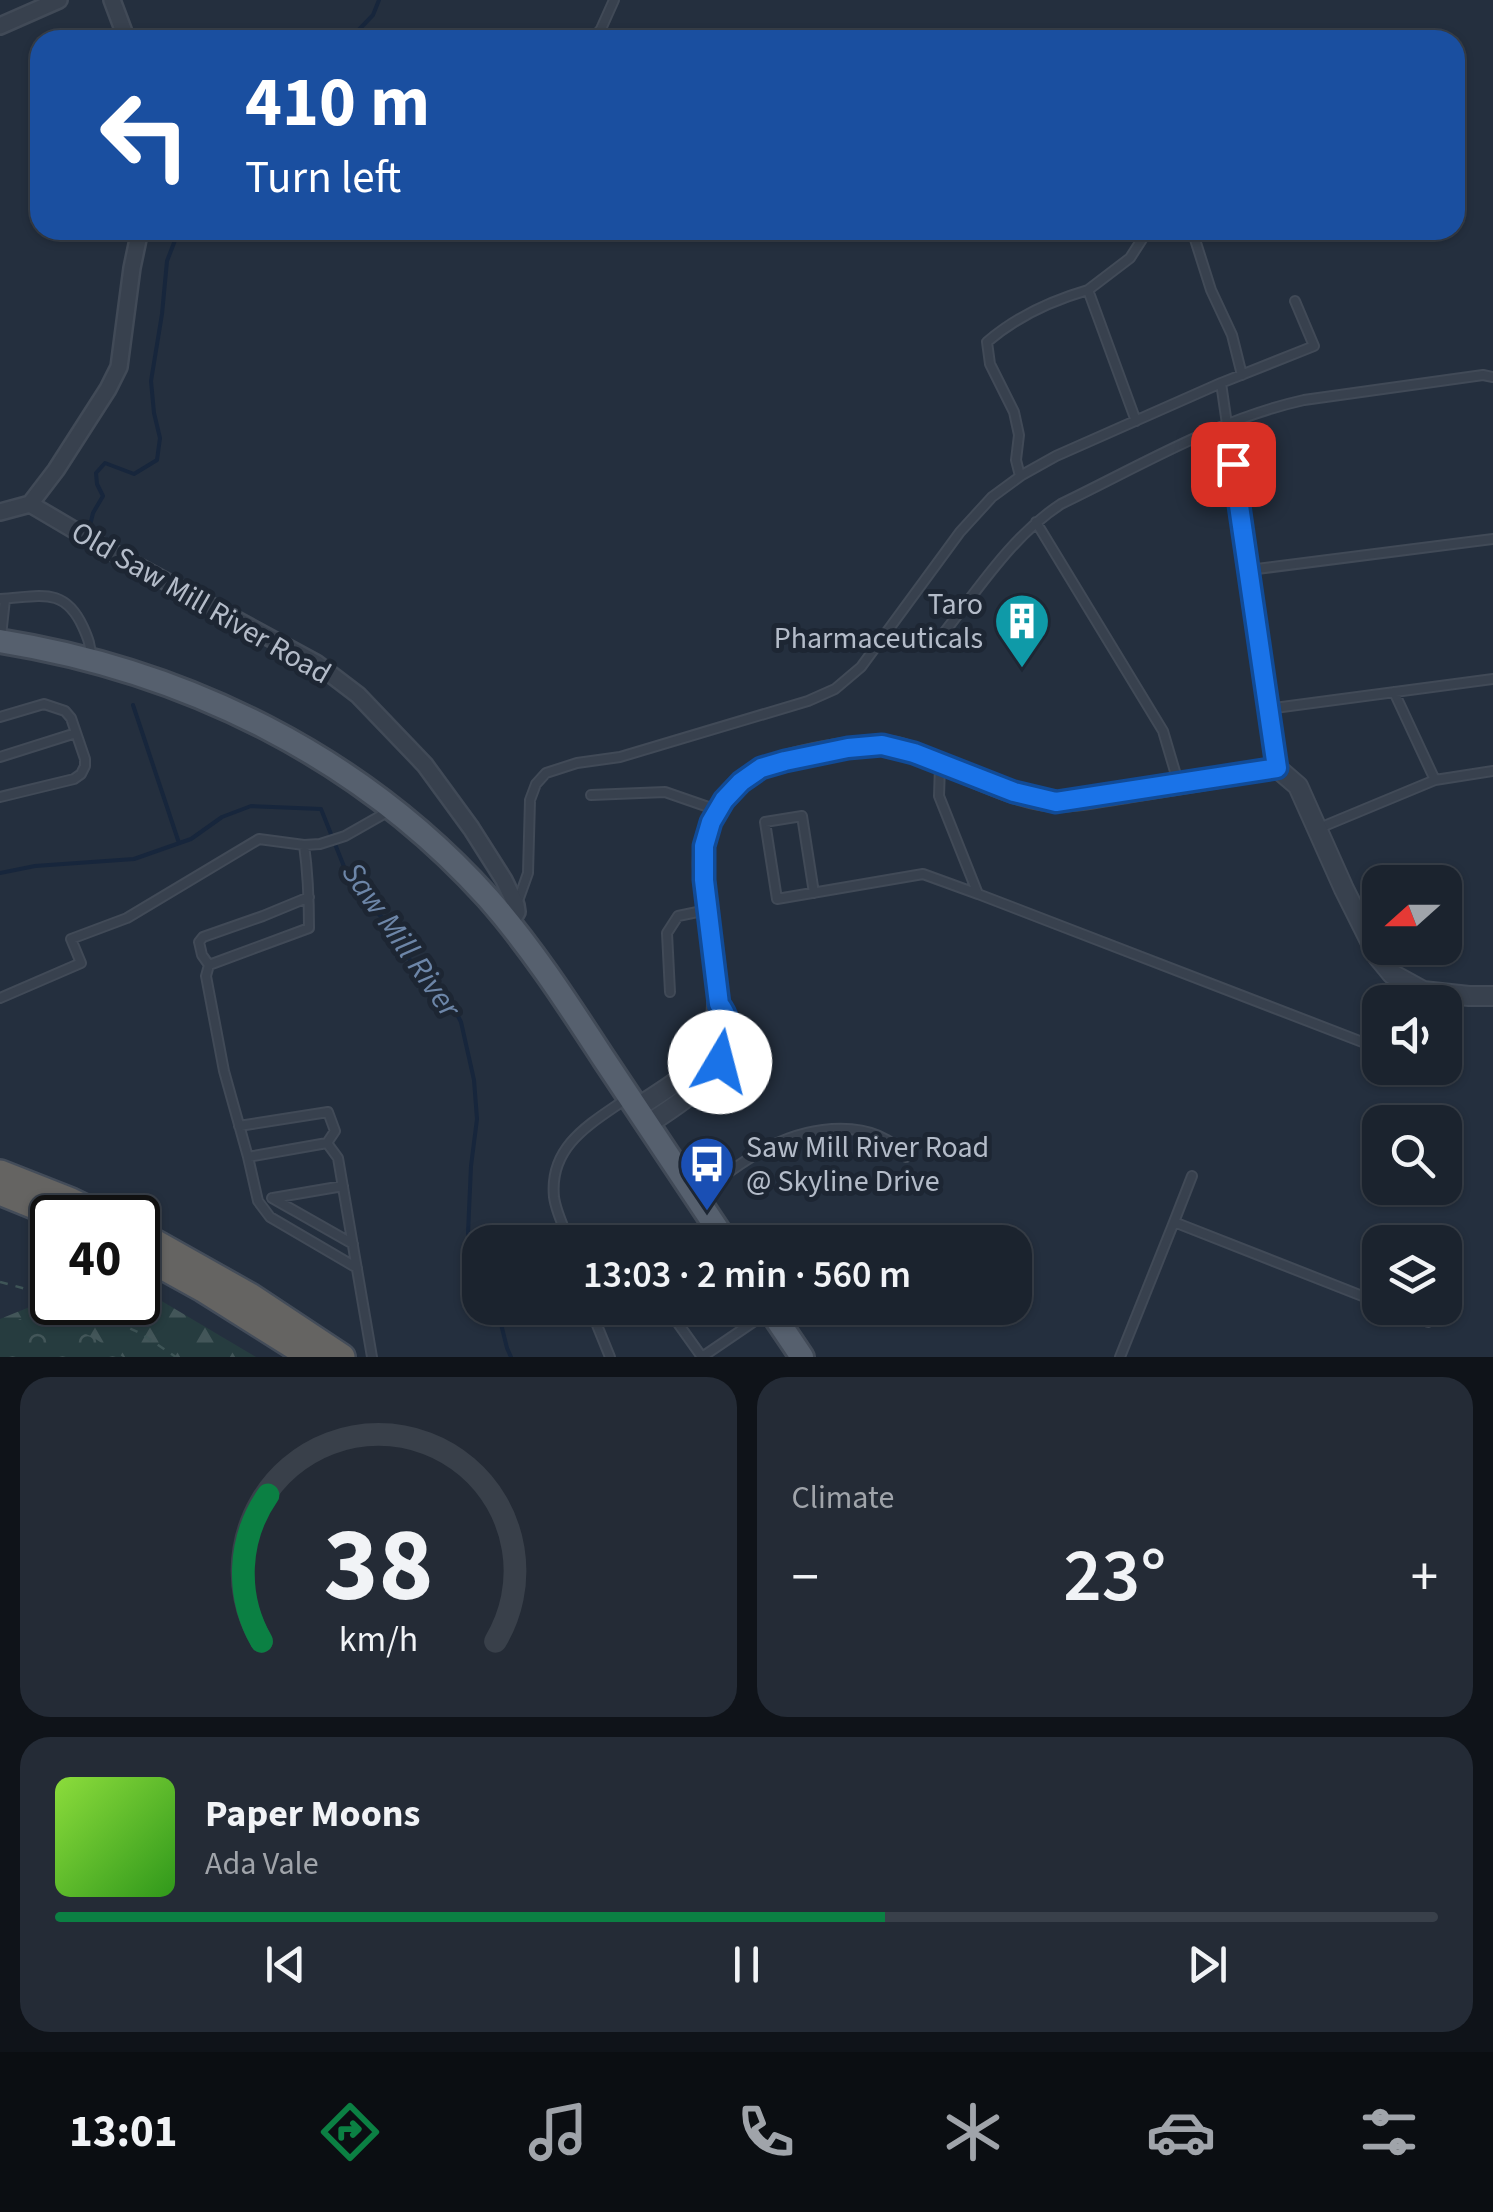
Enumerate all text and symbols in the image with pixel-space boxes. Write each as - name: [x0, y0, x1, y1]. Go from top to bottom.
- text: 410 m: [245, 53, 430, 153]
- icon: left: [80, 70, 210, 200]
- text: Turn left: [245, 146, 401, 210]
- pin: [1191, 422, 1276, 507]
- icon: arrive: [1206, 437, 1261, 492]
- street label: Old Saw Mill River Road: [63, 511, 339, 695]
- place label: Taro Pharmaceuticals: [774, 583, 983, 660]
- building icon: Taro Pharmaceuticals: [992, 591, 1052, 670]
- water label: Saw Mill River: [330, 853, 473, 1029]
- north arrow: [1362, 865, 1462, 965]
- map controls: [1362, 865, 1462, 1325]
- button: sound: [1362, 985, 1462, 1085]
- position arrow: [668, 1010, 772, 1114]
- button: search: [1362, 1105, 1462, 1205]
- place label: Saw Mill River Road @ Skyline Drive: [746, 1126, 989, 1203]
- bus stop icon: Saw Mill River Road @ Skyline Drive: [677, 1134, 737, 1213]
- speed limit sign: 40: [30, 1195, 160, 1325]
- button: layers: [1362, 1225, 1462, 1325]
- text: 13:03 · 2 min · 560 m: [583, 1248, 911, 1302]
- text: Climate: [792, 1475, 894, 1521]
- text: 38: [323, 1493, 433, 1641]
- text: 23°: [1063, 1523, 1166, 1630]
- text: −: [792, 1539, 819, 1617]
- text: +: [1411, 1539, 1438, 1617]
- text: km/h: [339, 1614, 418, 1665]
- text: Paper Moons: [205, 1787, 420, 1841]
- text: Ada Vale: [205, 1841, 319, 1887]
- icon: previous: [258, 1937, 313, 1992]
- icon: pause: [719, 1937, 774, 1992]
- icon: next: [1180, 1937, 1235, 1992]
- icon: directions: [315, 2097, 385, 2167]
- icon: music: [523, 2097, 593, 2167]
- icon: phone: [731, 2097, 801, 2167]
- icon: climate: [938, 2097, 1008, 2167]
- icon: car: [1146, 2097, 1216, 2167]
- icon: filters: [1354, 2097, 1424, 2167]
- text: 13:01: [69, 2100, 177, 2164]

